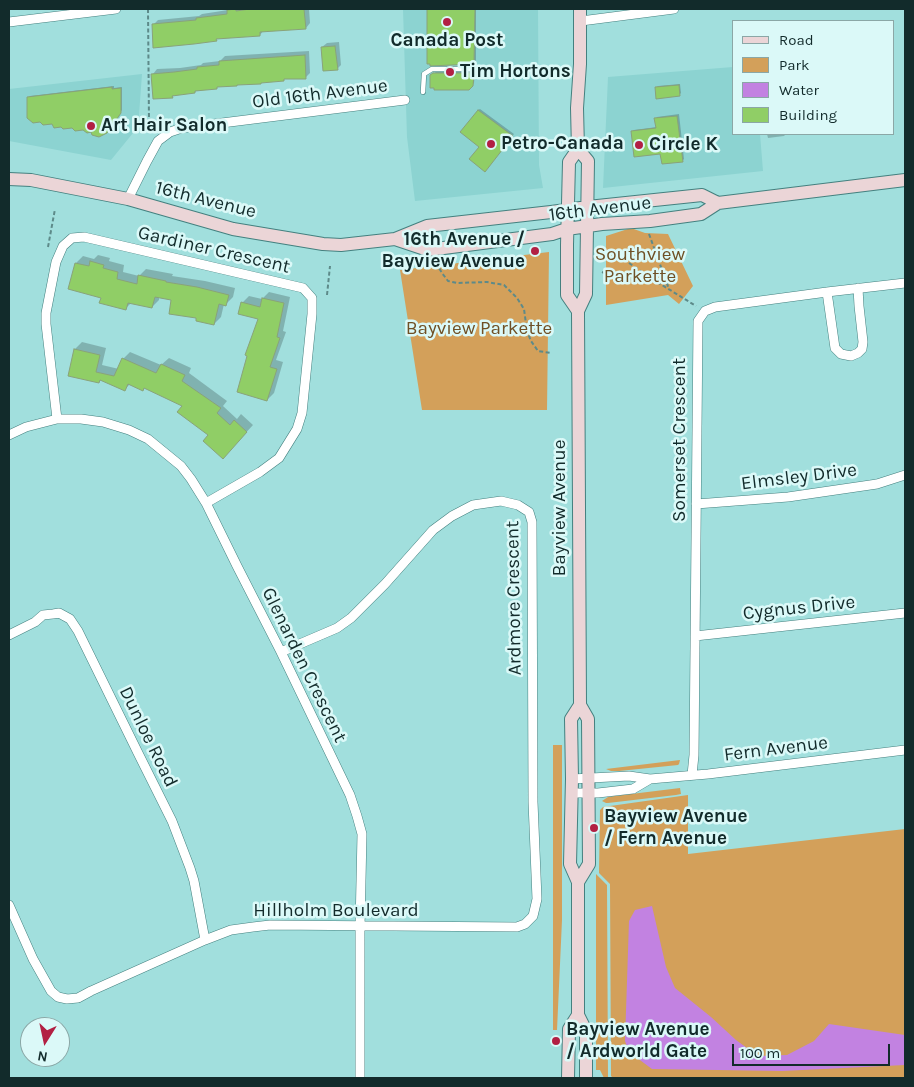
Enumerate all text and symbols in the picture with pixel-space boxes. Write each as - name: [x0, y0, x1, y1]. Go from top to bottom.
- marker: Canada Post: [441, 16, 453, 28]
- legend: [732, 20, 894, 135]
- place label: Canada Post: [391, 30, 503, 52]
- text: Road: [779, 31, 814, 49]
- text: Park: [779, 56, 809, 74]
- place label: Tim Hortons: [460, 61, 571, 83]
- marker: Tim Hortons: [444, 66, 456, 78]
- street label: Old 16th Avenue: [251, 74, 389, 114]
- text: Water: [779, 81, 819, 99]
- text: Building: [779, 106, 837, 124]
- place label: Art Hair Salon: [101, 115, 227, 137]
- marker: Art Hair Salon: [85, 120, 97, 132]
- place label: Petro-Canada: [501, 133, 624, 155]
- place label: Circle K: [649, 134, 718, 156]
- marker: Petro-Canada: [485, 138, 497, 150]
- marker: Circle K: [633, 139, 645, 151]
- street label: 16th Avenue: [153, 177, 259, 223]
- street label: 16th Avenue: [548, 191, 652, 227]
- street label: Gardiner Crescent: [136, 221, 292, 279]
- place label: 16th Avenue / Bayview Avenue: [381, 229, 525, 273]
- park label: Southview Parkette: [595, 244, 685, 288]
- marker: 16th Avenue / Bayview Avenue: [529, 245, 541, 257]
- park label: Bayview Parkette: [406, 318, 552, 340]
- street label: Somerset Crescent: [669, 358, 691, 522]
- street label: Bayview Avenue: [549, 440, 571, 576]
- street label: Elmsley Drive: [740, 459, 858, 495]
- street label: Ardmore Crescent: [501, 520, 527, 676]
- street label: Glenarden Crescent: [257, 584, 351, 746]
- street label: Cygnus Drive: [742, 591, 856, 625]
- street label: Dunloe Road: [114, 683, 182, 791]
- street label: Fern Avenue: [723, 731, 829, 767]
- place label: Bayview Avenue / Fern Avenue: [604, 806, 748, 850]
- marker: Bayview Avenue / Fern Avenue: [588, 822, 600, 834]
- street label: Hillholm Boulevard: [253, 900, 419, 922]
- north arrow: [20, 1017, 70, 1067]
- place label: Bayview Avenue / Ardworld Gate: [566, 1019, 710, 1063]
- scale bar: [734, 1034, 892, 1066]
- marker: Bayview Avenue / Ardworld Gate: [550, 1035, 562, 1047]
- text: 100 m: [740, 1044, 780, 1062]
- text: N: [36, 1047, 49, 1066]

